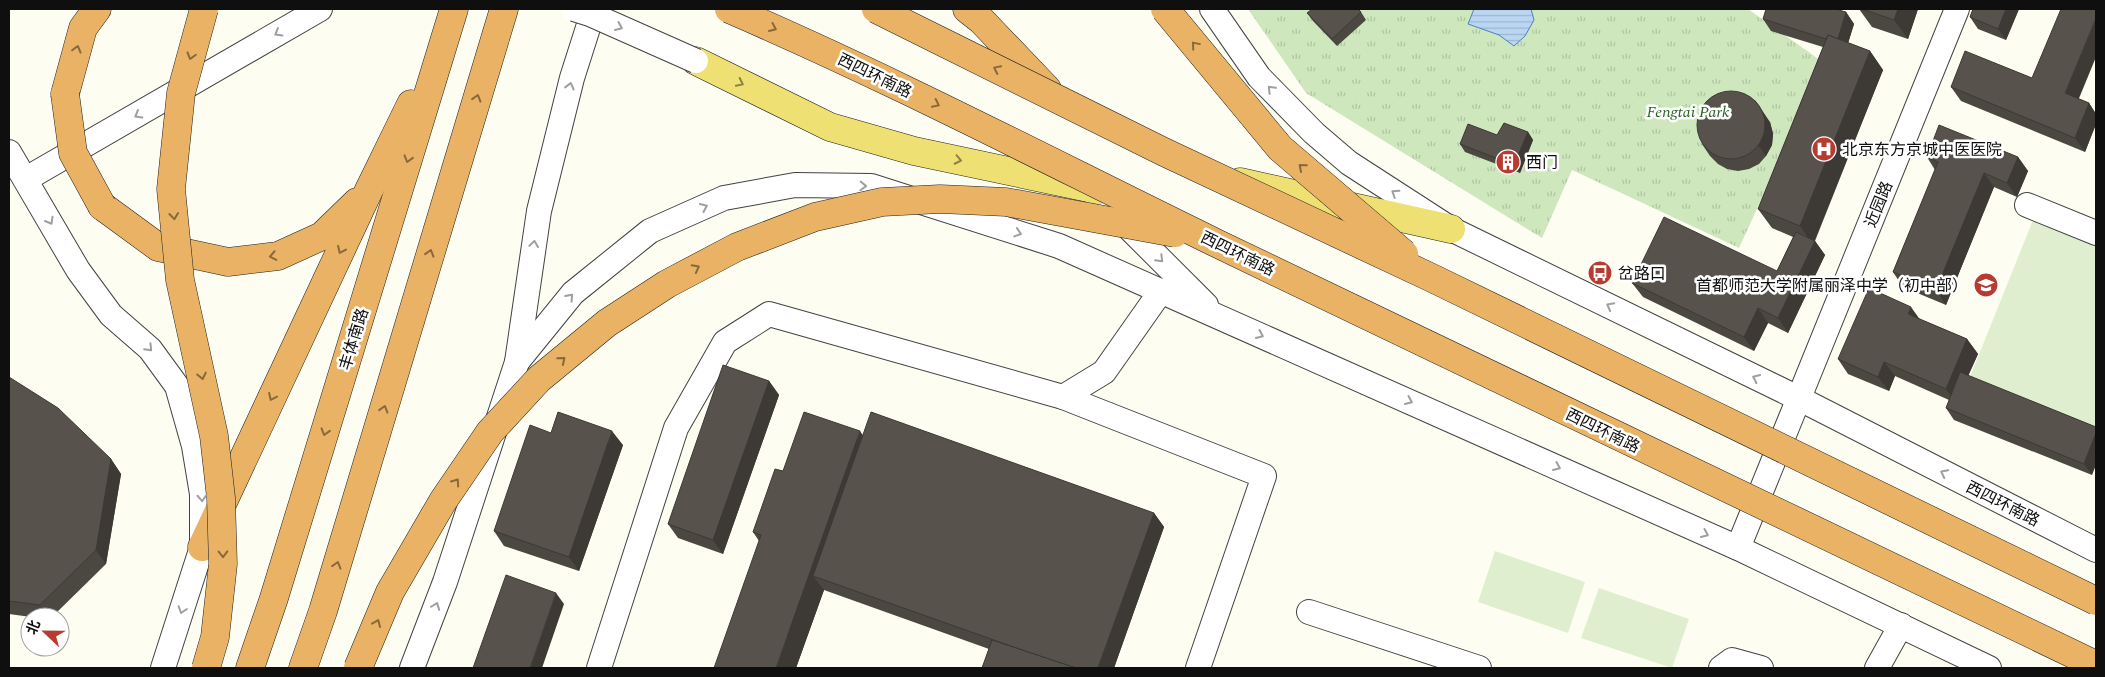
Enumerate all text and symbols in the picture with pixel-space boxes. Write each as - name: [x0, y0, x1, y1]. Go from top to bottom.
- one-way arrow: [614, 20, 623, 31]
- one-way arrow: [768, 22, 777, 33]
- one-way arrow: [275, 27, 284, 37]
- one-way arrow: [1192, 42, 1200, 51]
- one-way arrow: [72, 46, 82, 54]
- street label: 西四环南路: [833, 48, 916, 104]
- one-way arrow: [187, 51, 197, 59]
- one-way arrow: [993, 65, 1002, 75]
- one-way arrow: [735, 77, 744, 87]
- one-way arrow: [564, 81, 575, 90]
- one-way arrow: [1268, 86, 1277, 95]
- one-way arrow: [472, 94, 482, 102]
- one-way arrow: [931, 98, 940, 108]
- park label: Fengtai Park: [1647, 100, 1730, 124]
- one-way arrow: [134, 108, 143, 118]
- hospital icon: 北京东方京城中医医院: [1811, 136, 1837, 162]
- place label: 北京东方京城中医医院: [1842, 138, 2002, 162]
- building icon: 西门: [1495, 149, 1521, 175]
- place label: 西门: [1526, 151, 1558, 175]
- one-way arrow: [953, 154, 962, 165]
- one-way arrow: [404, 155, 414, 163]
- one-way arrow: [1299, 164, 1308, 172]
- street label: 近园路: [1859, 178, 1899, 231]
- one-way arrow: [859, 181, 867, 192]
- one-way arrow: [1391, 190, 1401, 199]
- one-way arrow: [699, 203, 708, 214]
- one-way arrow: [168, 212, 179, 220]
- one-way arrow: [43, 216, 53, 225]
- street label: 西四环南路: [1196, 226, 1279, 282]
- one-way arrow: [1014, 227, 1022, 237]
- one-way arrow: [528, 240, 539, 248]
- one-way arrow: [337, 245, 347, 254]
- one-way arrow: [425, 250, 435, 258]
- one-way arrow: [269, 251, 278, 261]
- one-way arrow: [1155, 253, 1164, 262]
- bus stop icon: 岔路口: [1587, 260, 1613, 286]
- place label: 岔路口: [1618, 262, 1666, 286]
- one-way arrow: [691, 265, 700, 275]
- school or university icon: 首都师范大学附属丽泽中学（初中部）: [1973, 272, 1999, 298]
- place label: 首都师范大学附属丽泽中学（初中部）: [1696, 274, 1968, 298]
- one-way arrow: [565, 294, 574, 303]
- one-way arrow: [1606, 302, 1615, 312]
- street label: 丰体南路: [333, 305, 375, 373]
- one-way arrow: [1255, 328, 1264, 339]
- one-way arrow: [143, 343, 152, 352]
- one-way arrow: [556, 357, 565, 366]
- one-way arrow: [196, 372, 206, 380]
- one-way arrow: [1752, 375, 1761, 385]
- one-way arrow: [268, 392, 278, 401]
- one-way arrow: [1404, 394, 1413, 405]
- street label: 西四环南路: [1561, 403, 1644, 459]
- one-way arrow: [378, 406, 388, 414]
- one-way arrow: [320, 427, 330, 435]
- one-way arrow: [1552, 461, 1561, 472]
- one-way arrow: [1940, 469, 1949, 479]
- street label: 西四环南路: [1961, 475, 2044, 533]
- one-way arrow: [450, 478, 459, 487]
- one-way arrow: [196, 494, 207, 502]
- one-way arrow: [1700, 527, 1709, 538]
- one-way arrow: [218, 551, 228, 559]
- one-way arrow: [332, 561, 342, 569]
- one-way arrow: [430, 603, 440, 611]
- one-way arrow: [177, 605, 187, 614]
- north arrow: [20, 607, 70, 657]
- text: 北: [21, 617, 46, 638]
- one-way arrow: [370, 619, 381, 628]

